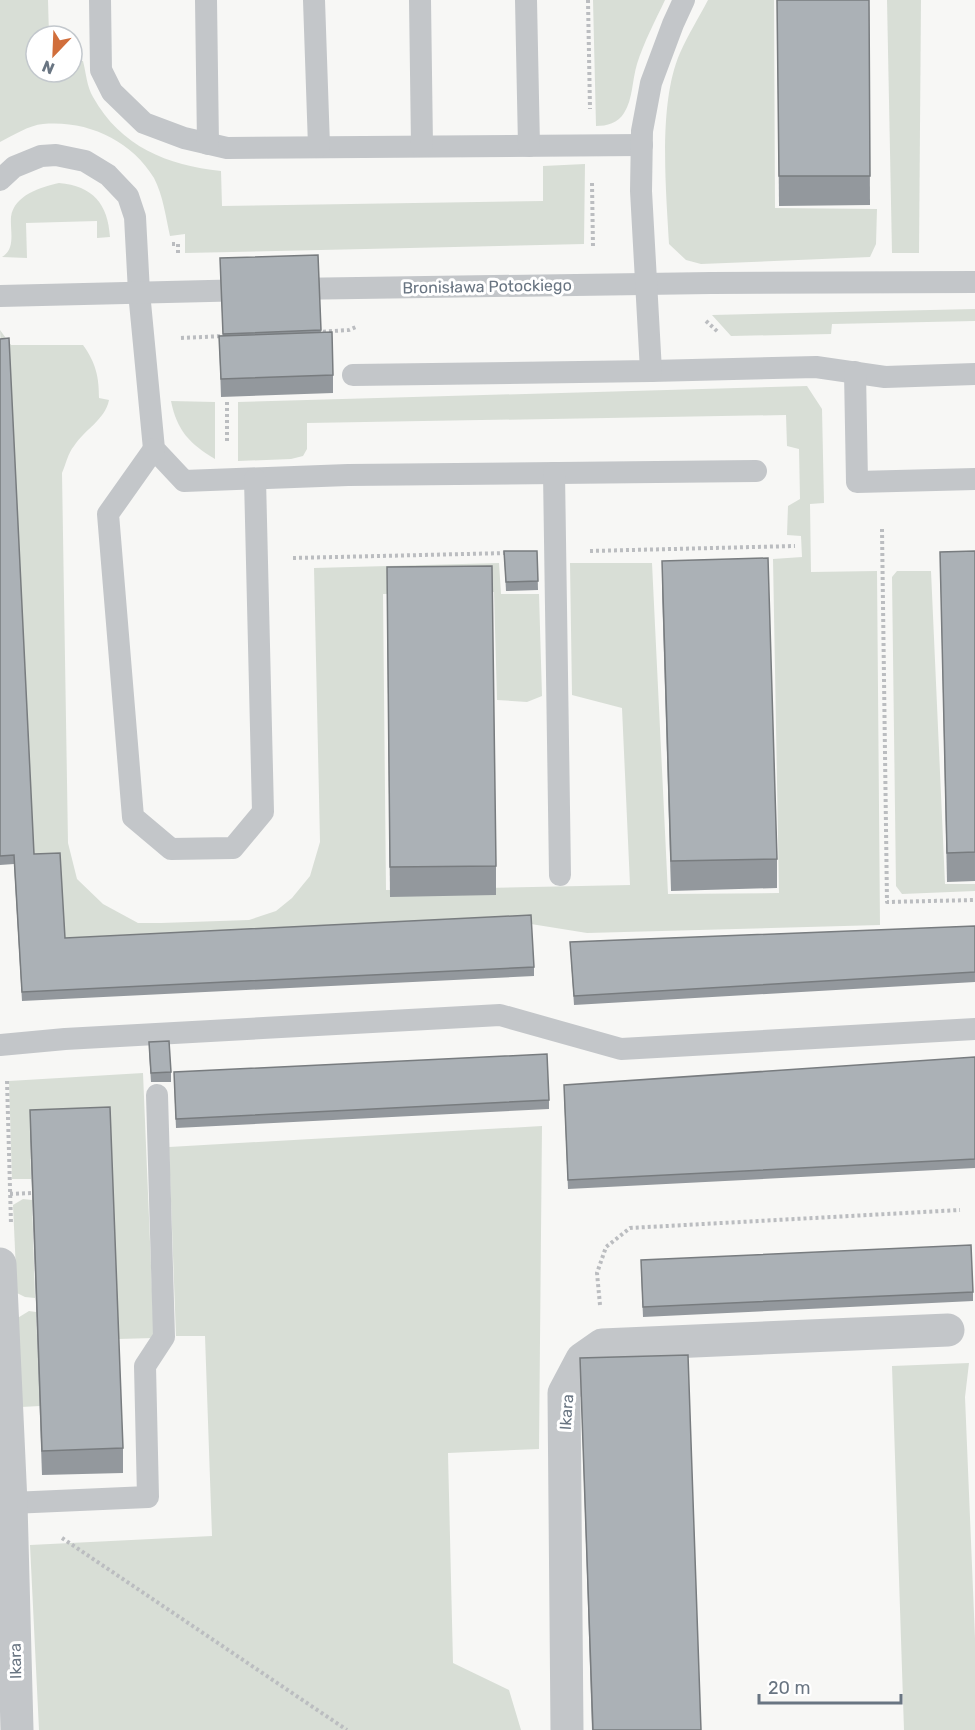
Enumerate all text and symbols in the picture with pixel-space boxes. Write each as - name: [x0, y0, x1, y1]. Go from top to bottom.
- north arrow: [24, 24, 84, 84]
- text: N: [39, 56, 57, 78]
- street label: Bronisława Potockiego: [402, 276, 572, 297]
- street label: Ikara: [556, 1393, 577, 1431]
- street label: Ikara: [6, 1643, 25, 1679]
- scale bar: [759, 1667, 902, 1705]
- text: 20 m: [768, 1677, 810, 1699]

